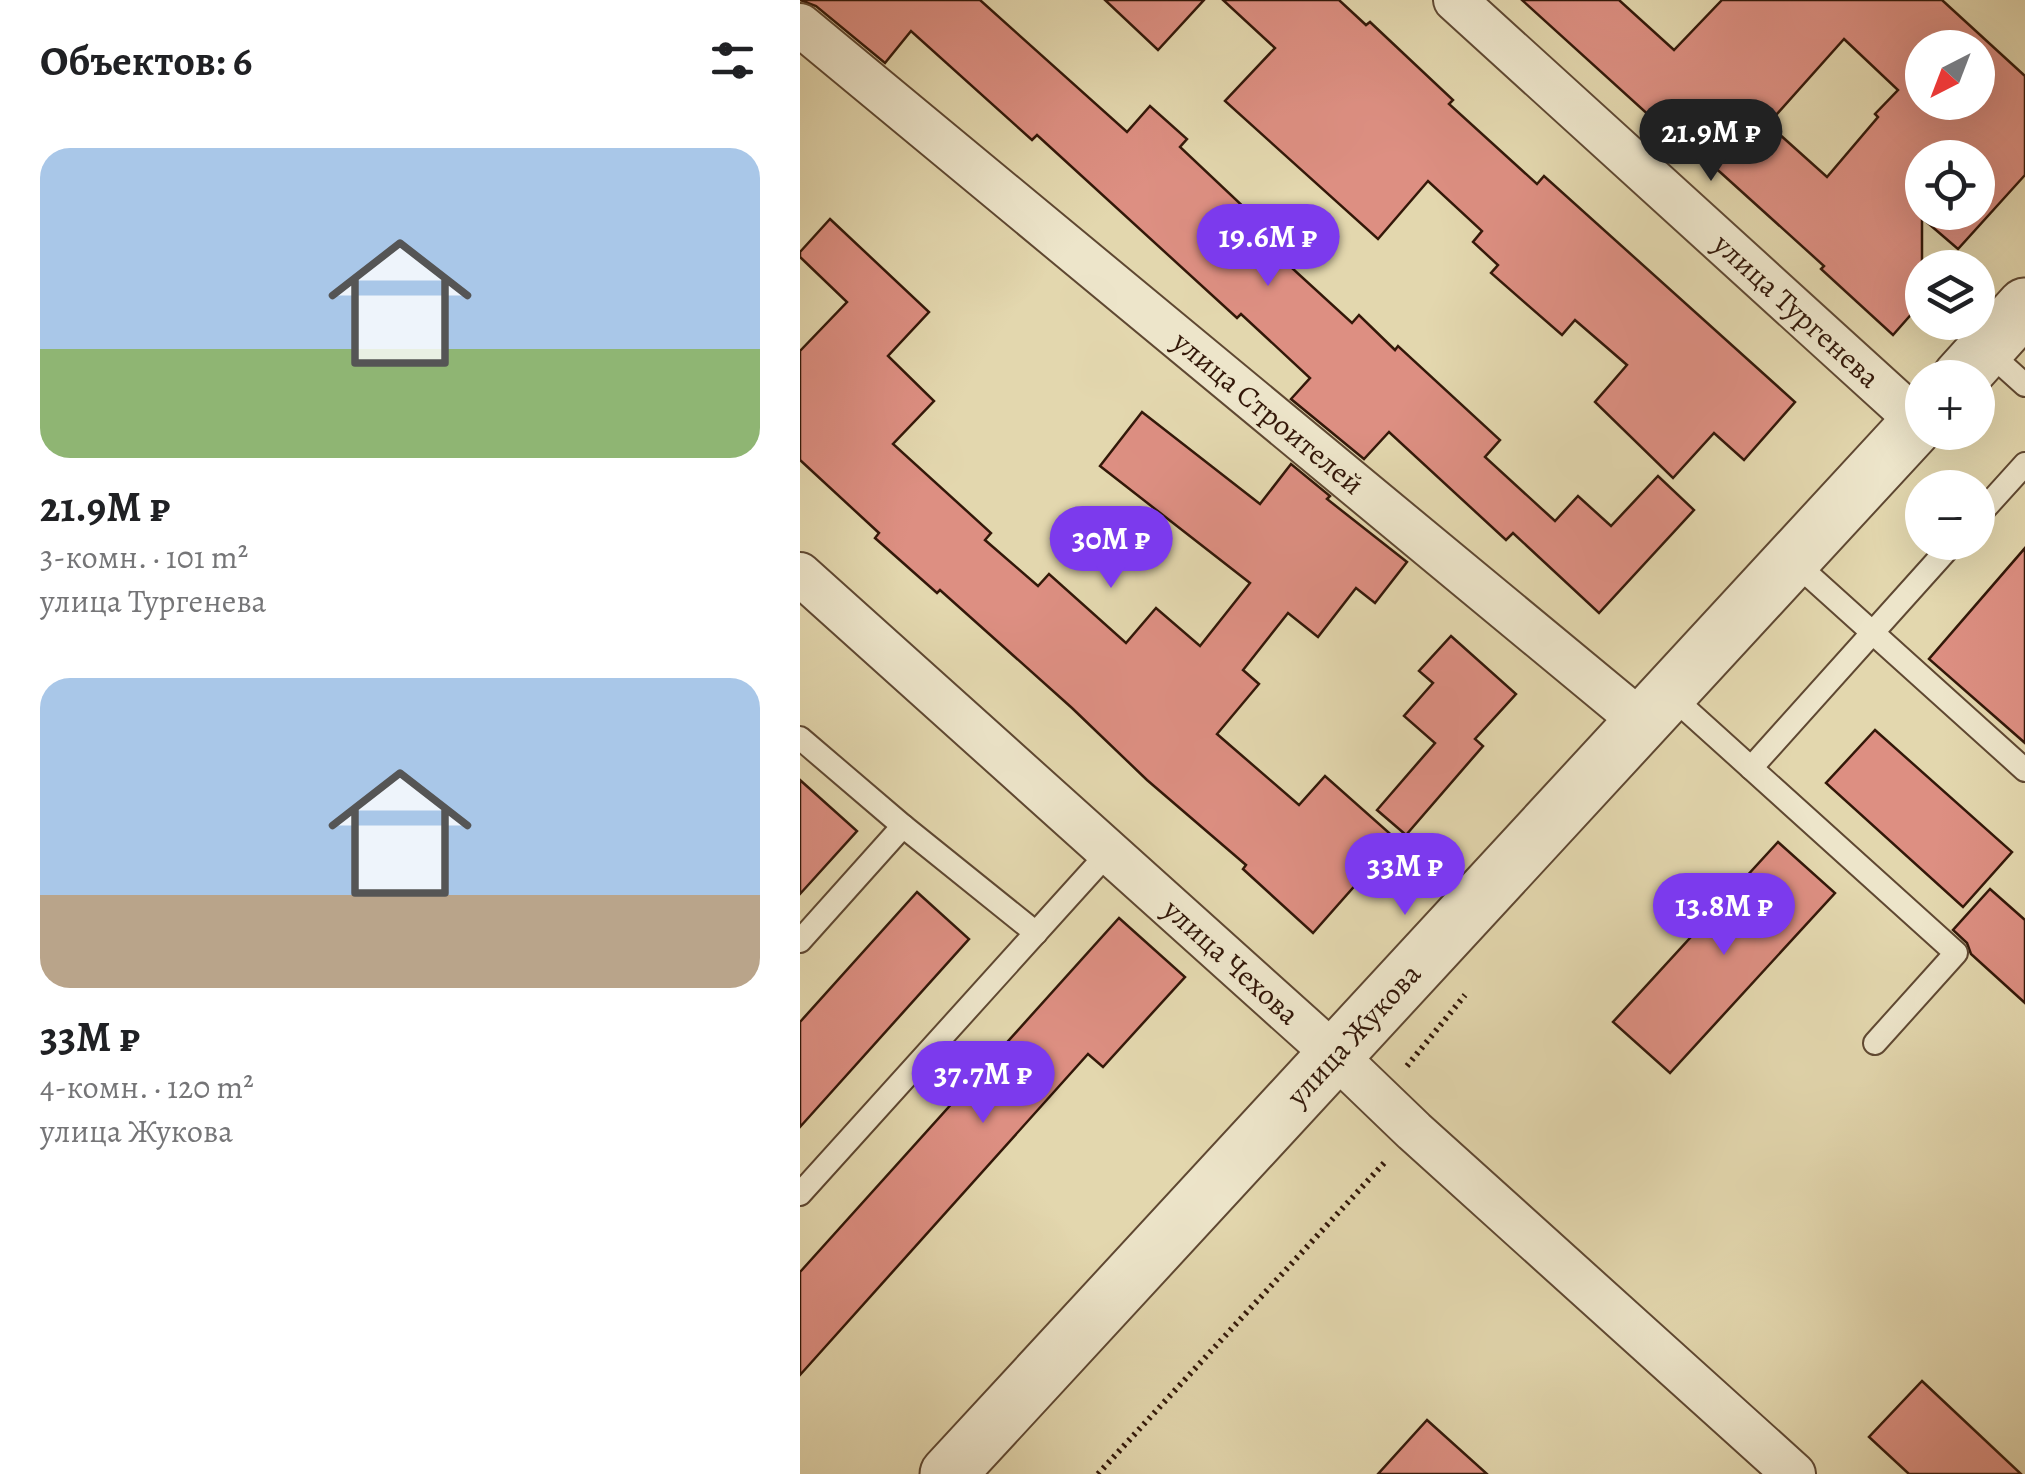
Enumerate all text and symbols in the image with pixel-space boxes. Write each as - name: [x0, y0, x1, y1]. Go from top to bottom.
- north arrow: [1905, 30, 1995, 120]
- map controls: [1905, 30, 1995, 560]
- text: Объектов: 6: [40, 32, 252, 89]
- icon: filters: [705, 33, 760, 88]
- pin: 21.9M ₽: [1619, 99, 1803, 184]
- text: 21.9M ₽: [1661, 109, 1761, 153]
- button: locate: [1905, 140, 1995, 230]
- pin: 19.6M ₽: [1176, 204, 1360, 289]
- icon: home: [310, 213, 490, 393]
- text: 19.6M ₽: [1219, 214, 1317, 258]
- street label: улица Тургенева: [1704, 224, 1889, 397]
- button: layers: [1905, 250, 1995, 340]
- street label: улица Строителей: [1164, 321, 1372, 504]
- button: +: [1905, 360, 1995, 450]
- button: −: [1905, 470, 1995, 560]
- text: 21.9M ₽: [40, 478, 170, 535]
- pin: 30M ₽: [1041, 506, 1181, 591]
- text: 30M ₽: [1072, 516, 1150, 560]
- text: 3-комн. · 101 m²: [40, 535, 248, 579]
- text: улица Тургенева: [40, 579, 266, 623]
- icon: home: [310, 743, 490, 923]
- pin: 33M ₽: [1335, 833, 1475, 918]
- text: 33M ₽: [1367, 843, 1443, 887]
- pin: 13.8M ₽: [1632, 873, 1816, 958]
- text: 13.8M ₽: [1675, 883, 1773, 927]
- street label: улица Чехова: [1154, 889, 1308, 1034]
- street label: улица Жукова: [1277, 954, 1430, 1115]
- text: 33M ₽: [40, 1008, 140, 1065]
- pin: 37.7M ₽: [891, 1041, 1075, 1126]
- text: 37.7M ₽: [934, 1051, 1032, 1095]
- text: 4-комн. · 120 m²: [40, 1065, 254, 1109]
- text: улица Жукова: [40, 1109, 233, 1153]

